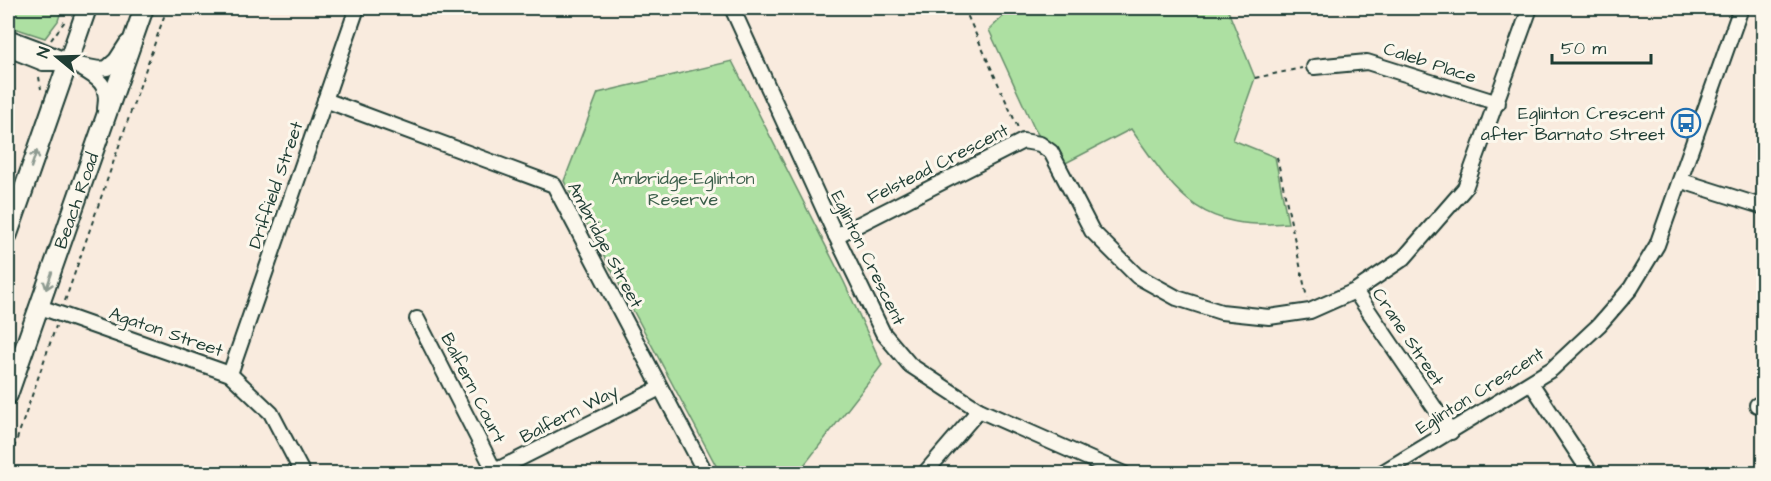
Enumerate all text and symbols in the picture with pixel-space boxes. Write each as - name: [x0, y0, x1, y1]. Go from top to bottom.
- north arrow: [27, 27, 87, 87]
- scale bar: [1552, 27, 1651, 65]
- street label: Caleb Place: [1380, 36, 1480, 90]
- text: 50 m: [1561, 36, 1606, 61]
- text: N: [32, 44, 56, 61]
- place label: Eglinton Crescent after Barnato Street: [1481, 101, 1666, 147]
- bus stop icon: Eglinton Crescent after Barnato Street: [1670, 107, 1702, 139]
- street label: Driffield Street: [243, 117, 310, 252]
- street label: Felstead Crescent: [863, 117, 1014, 210]
- street label: Beach Road: [48, 149, 105, 252]
- one-way arrow: [29, 150, 40, 169]
- park label: Ambridge-Eglinton Reserve: [611, 166, 755, 212]
- street label: Ambridge Street: [560, 178, 649, 313]
- street label: Eglinton Crescent: [824, 186, 912, 331]
- one-way arrow: [43, 271, 54, 290]
- street label: Crane Street: [1366, 283, 1450, 392]
- street label: Agaton Street: [105, 301, 227, 364]
- street label: Balfern Court: [434, 329, 512, 448]
- street label: Eglinton Crescent: [1411, 341, 1550, 441]
- street label: Balfern Way: [516, 378, 623, 450]

